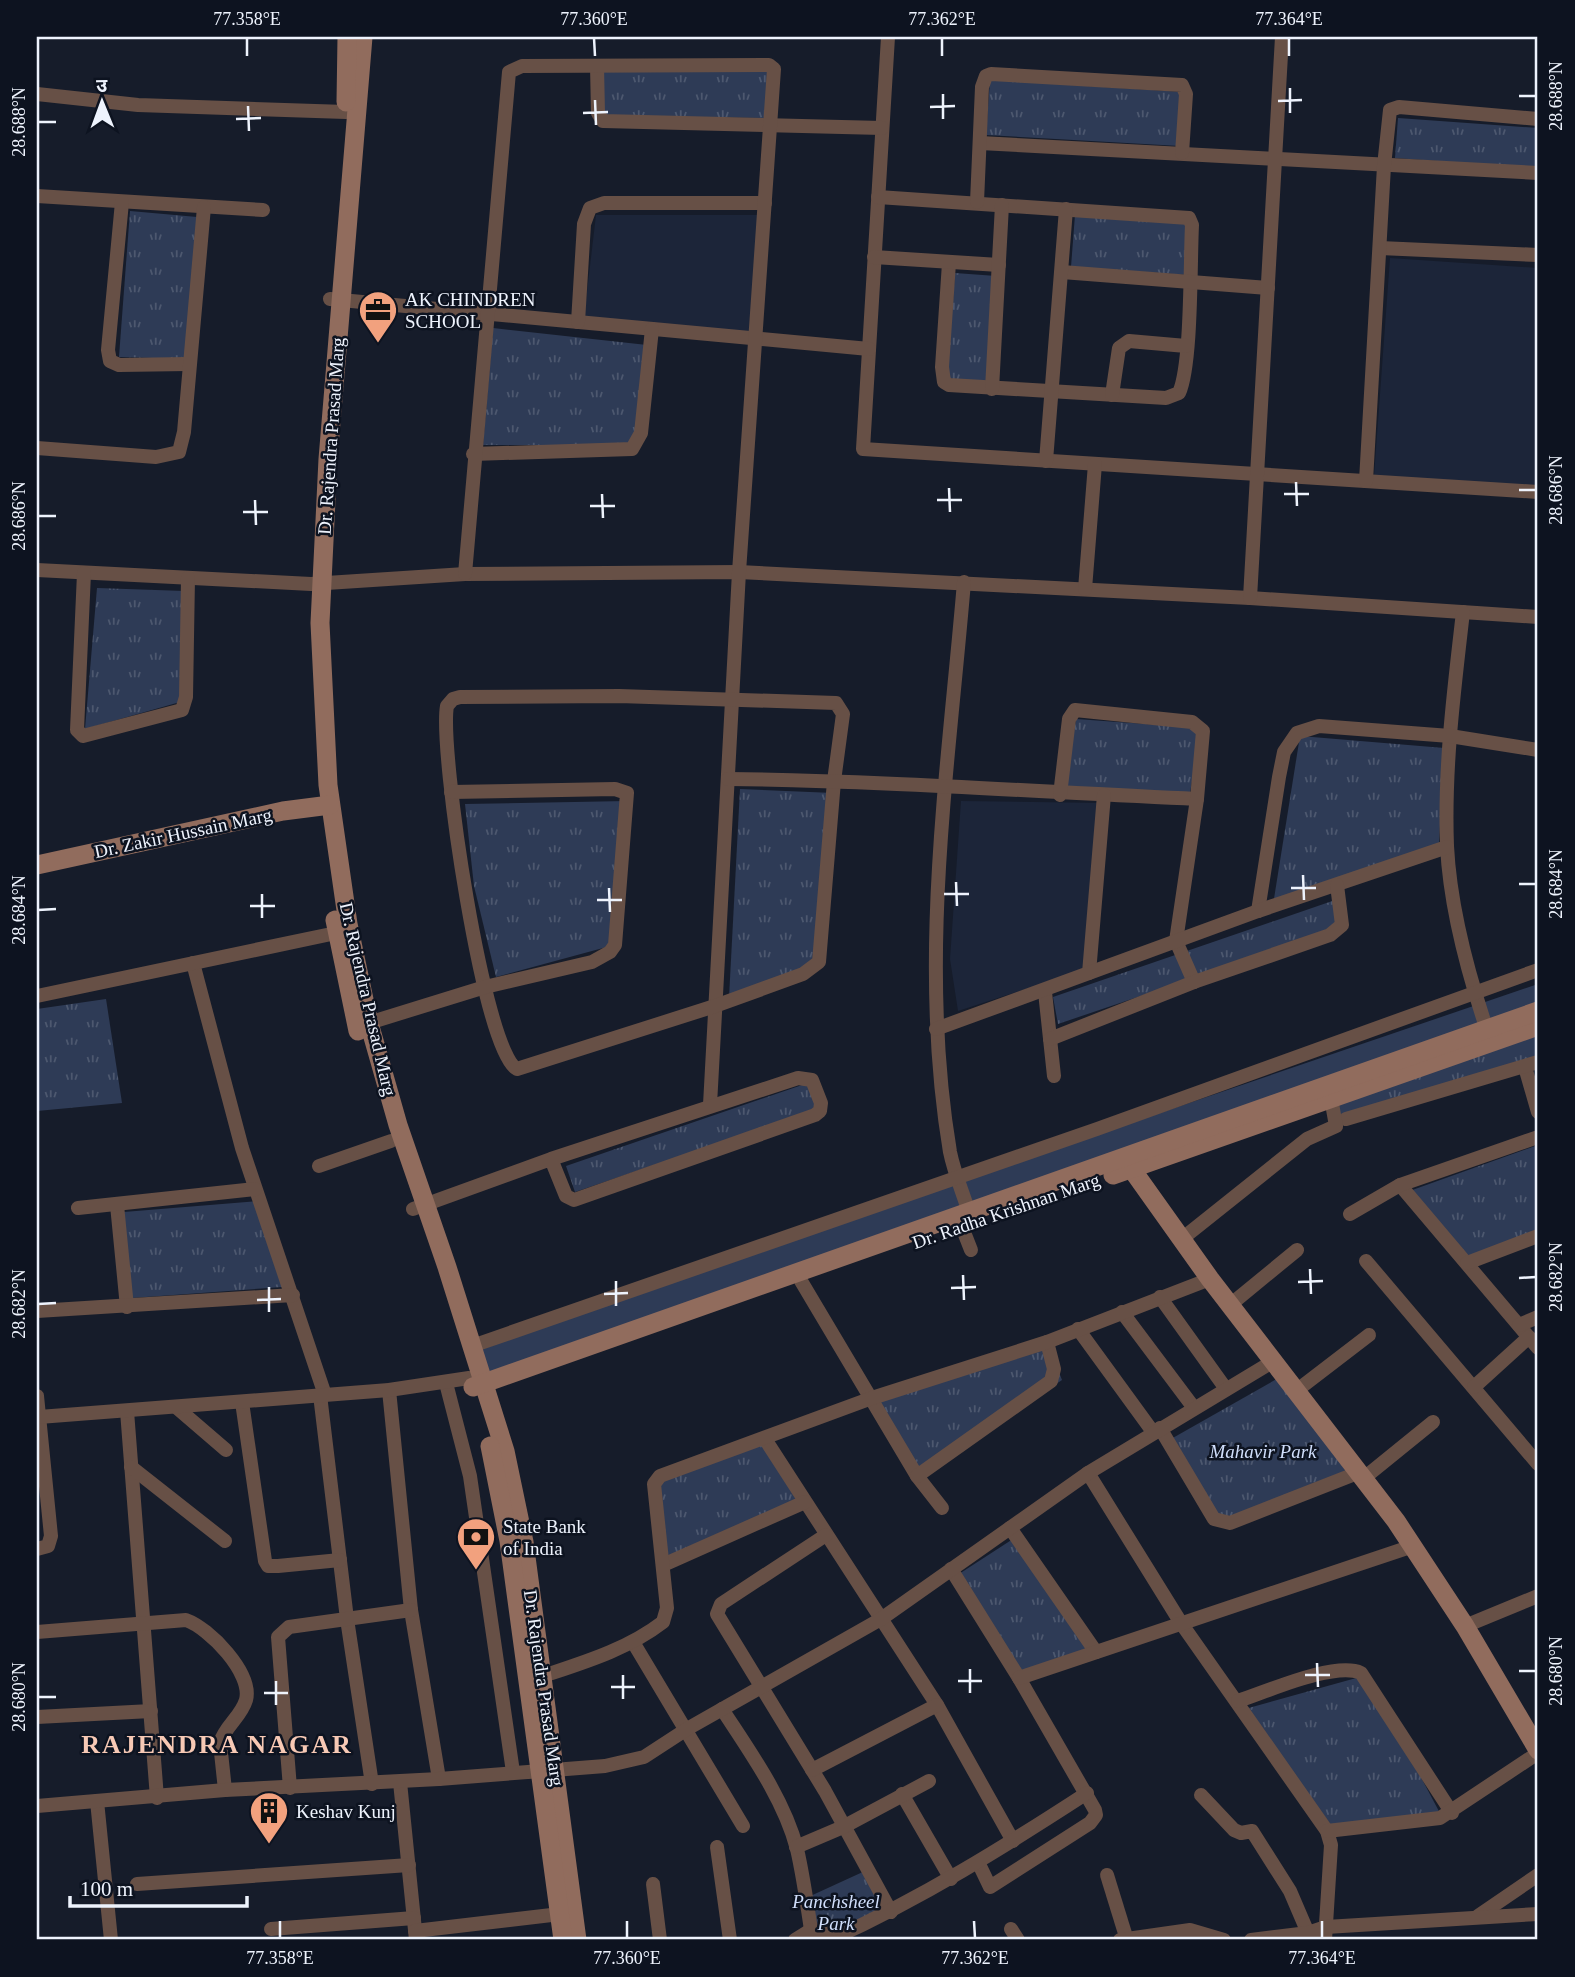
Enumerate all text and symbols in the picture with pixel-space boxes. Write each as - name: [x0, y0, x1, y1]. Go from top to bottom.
- text: 77.358°E: [213, 9, 281, 29]
- text: 77.360°E: [560, 9, 628, 29]
- text: 77.362°E: [908, 9, 976, 29]
- text: 77.364°E: [1255, 9, 1323, 29]
- text: 28.688°N: [1546, 61, 1566, 131]
- north arrow: [66, 66, 136, 136]
- text: उ: [96, 75, 108, 96]
- text: 28.688°N: [9, 87, 29, 157]
- office icon: AK CHINDREN SCHOOL: [357, 289, 399, 344]
- place label: AK CHINDREN SCHOOL: [405, 289, 536, 332]
- street label: Dr. Rajendra Prasad Marg: [314, 336, 348, 536]
- text: 28.686°N: [1546, 455, 1566, 525]
- text: 28.686°N: [9, 481, 29, 551]
- street label: Dr. Zakir Hussain Marg: [92, 804, 274, 862]
- text: 28.684°N: [1546, 849, 1566, 919]
- text: 28.684°N: [9, 875, 29, 945]
- street label: Dr. Rajendra Prasad Marg: [335, 900, 401, 1098]
- street label: Dr. Radha Krishnan Marg: [909, 1169, 1103, 1253]
- text: 28.682°N: [1546, 1242, 1566, 1312]
- text: 28.682°N: [9, 1269, 29, 1339]
- park label: Mahavir Park: [1208, 1441, 1317, 1462]
- bank icon: State Bank of India: [455, 1516, 497, 1571]
- place label: State Bank of India: [503, 1516, 586, 1559]
- street label: Dr. Rajendra Prasad Marg: [520, 1588, 568, 1788]
- text: 28.680°N: [1546, 1636, 1566, 1706]
- text: 28.680°N: [9, 1662, 29, 1732]
- district label: RAJENDRA NAGAR: [81, 1730, 353, 1759]
- building icon: Keshav Kunj: [248, 1790, 290, 1845]
- place label: Keshav Kunj: [296, 1801, 396, 1822]
- scale bar: [70, 1865, 247, 1909]
- text: 100 m: [80, 1877, 133, 1901]
- park label: Panchsheel Park: [791, 1891, 880, 1934]
- text: 77.358°E: [246, 1948, 314, 1968]
- text: 77.360°E: [593, 1948, 661, 1968]
- text: 77.362°E: [941, 1948, 1009, 1968]
- text: 77.364°E: [1288, 1948, 1356, 1968]

